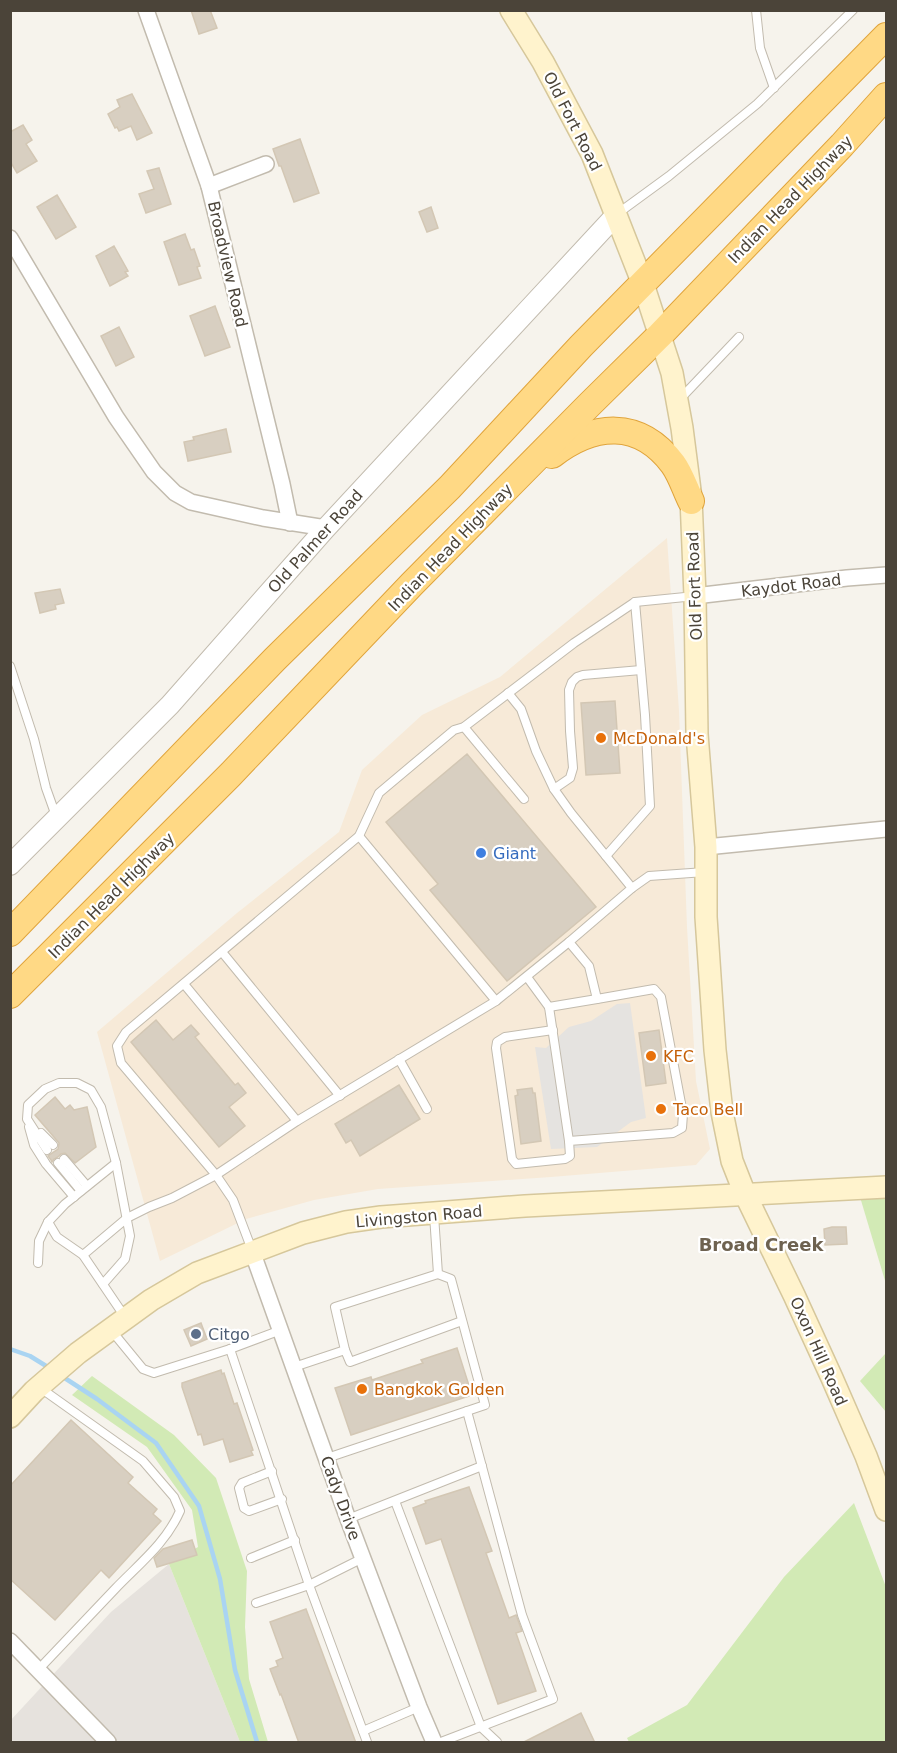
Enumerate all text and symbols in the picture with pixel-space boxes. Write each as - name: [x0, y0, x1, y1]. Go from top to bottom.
- street label: Old Fort Road: [539, 68, 606, 174]
- street label: Indian Head Highway: [724, 131, 856, 267]
- street label: Broadview Road: [204, 199, 251, 329]
- street label: Indian Head Highway: [384, 479, 516, 615]
- street label: Old Palmer Road: [264, 486, 367, 597]
- street label: Old Fort Road: [683, 531, 706, 641]
- street label: Kaydot Road: [740, 570, 842, 601]
- place label: McDonald's: [613, 729, 705, 748]
- marker: McDonald's: [594, 731, 608, 745]
- street label: Indian Head Highway: [44, 828, 178, 962]
- place label: Giant: [493, 844, 536, 863]
- marker: Giant: [474, 846, 488, 860]
- place label: KFC: [663, 1047, 694, 1066]
- marker: KFC: [644, 1049, 658, 1063]
- place label: Taco Bell: [672, 1100, 743, 1119]
- marker: Taco Bell: [654, 1102, 668, 1116]
- street label: Livingston Road: [355, 1201, 483, 1232]
- district label: Broad Creek: [699, 1234, 824, 1255]
- street label: Oxon Hill Road: [786, 1294, 851, 1409]
- place label: Citgo: [208, 1325, 250, 1344]
- marker: Citgo: [189, 1327, 203, 1341]
- place label: Bangkok Golden: [374, 1380, 505, 1399]
- marker: Bangkok Golden: [355, 1382, 369, 1396]
- street label: Cady Drive: [316, 1453, 365, 1543]

